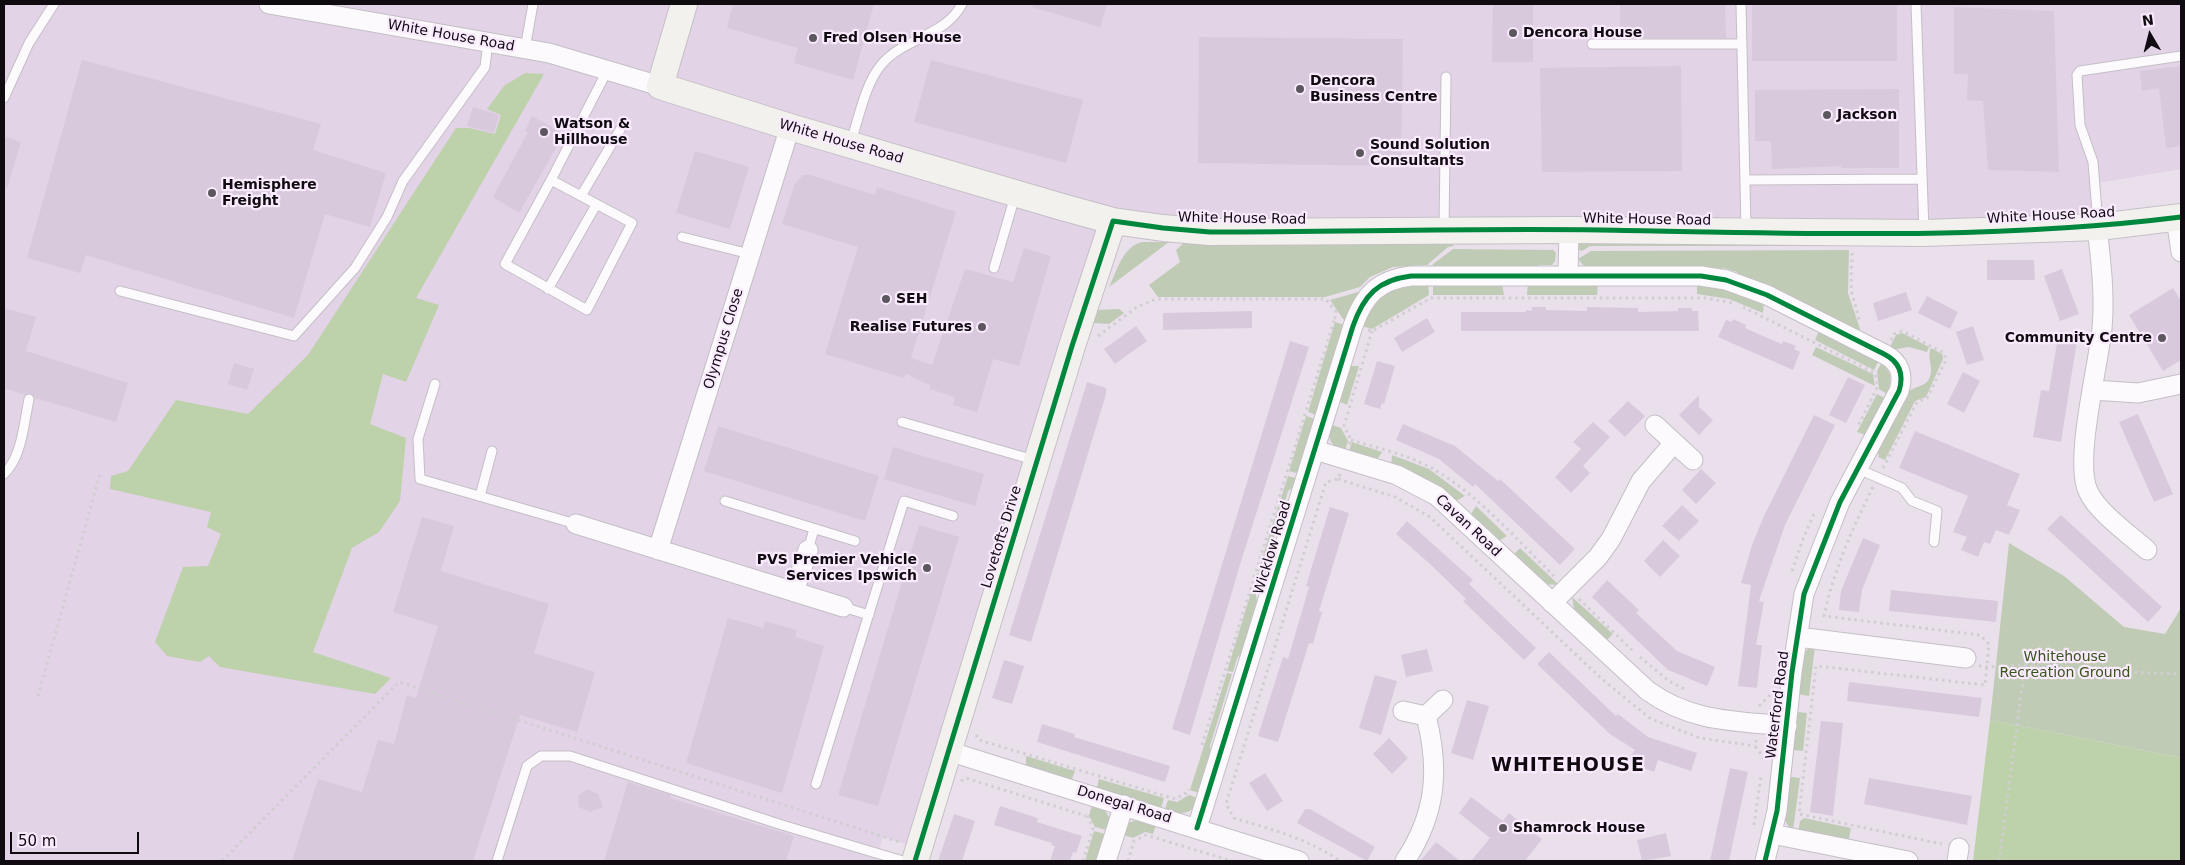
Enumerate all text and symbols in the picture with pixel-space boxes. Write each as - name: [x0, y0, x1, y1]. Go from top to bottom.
- north arrow: [2125, 10, 2175, 60]
- text: N: [2141, 11, 2155, 29]
- street label: White House Road: [386, 17, 516, 55]
- place label: Dencora House: [1523, 25, 1642, 41]
- marker: Dencora House: [1507, 27, 1519, 39]
- place label: Fred Olsen House: [823, 30, 961, 46]
- marker: Fred Olsen House: [807, 32, 819, 44]
- place label: Dencora Business Centre: [1310, 73, 1438, 105]
- marker: Dencora Business Centre: [1294, 83, 1306, 95]
- place label: Jackson: [1837, 107, 1897, 123]
- marker: Jackson: [1821, 109, 1833, 121]
- place label: Watson & Hillhouse: [554, 116, 630, 148]
- street label: White House Road: [777, 116, 905, 168]
- marker: Watson & Hillhouse: [538, 126, 550, 138]
- place label: Sound Solution Consultants: [1370, 137, 1490, 170]
- marker: Sound Solution Consultants: [1354, 147, 1366, 159]
- place label: Hemisphere Freight: [222, 177, 317, 210]
- marker: Hemisphere Freight: [206, 187, 218, 199]
- street label: White House Road: [1986, 204, 2116, 228]
- street label: White House Road: [1178, 209, 1306, 229]
- street label: White House Road: [1583, 210, 1711, 230]
- street label: Olympus Close: [701, 287, 747, 391]
- place label: SEH: [896, 291, 927, 307]
- marker: SEH: [880, 293, 892, 305]
- place label: Realise Futures: [850, 319, 972, 335]
- marker: Realise Futures: [976, 321, 988, 333]
- place label: Community Centre: [2005, 330, 2152, 346]
- marker: Community Centre: [2156, 332, 2168, 344]
- street label: Lovetofts Drive: [978, 484, 1026, 590]
- street label: Cavan Road: [1432, 491, 1504, 561]
- street label: Wicklow Road: [1251, 499, 1295, 597]
- place label: PVS Premier Vehicle Services Ipswich: [757, 552, 917, 584]
- marker: PVS Premier Vehicle Services Ipswich: [921, 562, 933, 574]
- park label: Whitehouse Recreation Ground: [2000, 649, 2130, 682]
- street label: Waterford Road: [1763, 650, 1793, 760]
- district label: WHITEHOUSE: [1490, 755, 1646, 777]
- street label: Donegal Road: [1075, 783, 1173, 827]
- place label: Shamrock House: [1513, 820, 1645, 836]
- scale bar: [12, 822, 141, 854]
- marker: Shamrock House: [1497, 822, 1509, 834]
- text: 50 m: [18, 832, 56, 850]

